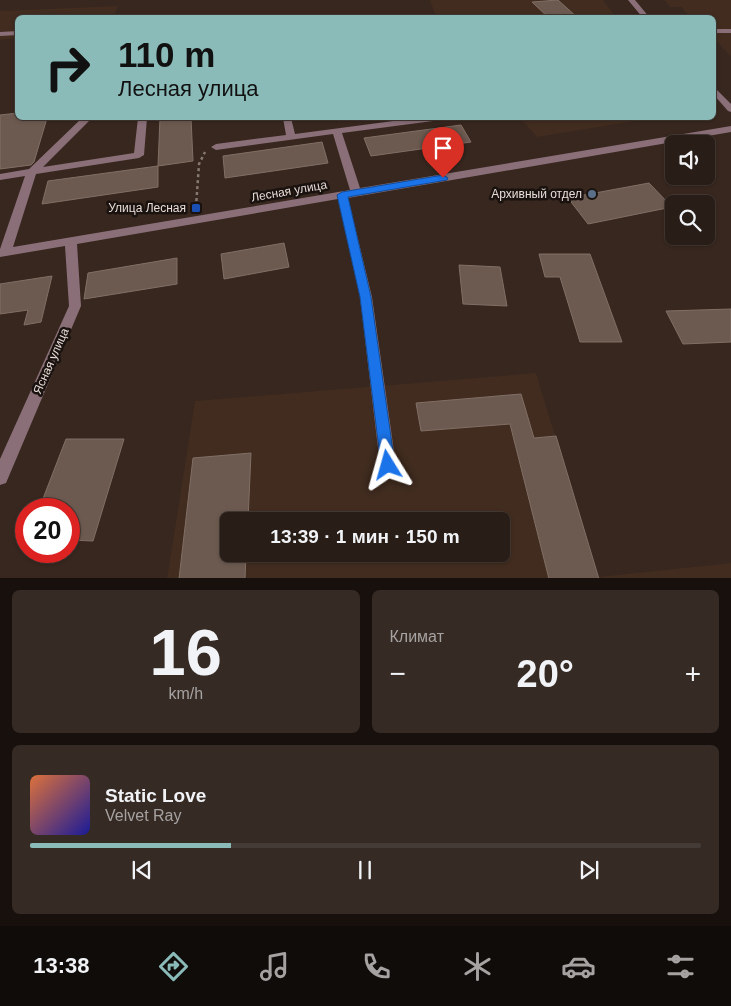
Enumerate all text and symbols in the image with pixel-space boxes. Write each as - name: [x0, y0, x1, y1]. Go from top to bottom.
- icon: right: [35, 35, 100, 100]
- text: 110 m: [118, 35, 215, 74]
- text: Лесная улица: [118, 76, 259, 101]
- pin: [422, 127, 464, 178]
- icon: arrive: [429, 134, 457, 162]
- map controls: [665, 135, 715, 245]
- button: sound: [665, 135, 715, 185]
- street label: Лесная улица: [250, 177, 328, 205]
- place label: Архивный отдел: [491, 187, 582, 201]
- marker: Архивный отдел: [586, 188, 598, 200]
- button: search: [665, 195, 715, 245]
- place label: Улица Лесная: [108, 201, 186, 215]
- marker: Улица Лесная: [190, 202, 202, 214]
- street label: Ясная улица: [30, 326, 72, 396]
- position arrow: [361, 438, 413, 490]
- speed limit sign: 20: [15, 498, 80, 563]
- text: 13:39 · 1 мин · 150 m: [270, 526, 460, 547]
- text: 16: [150, 616, 222, 689]
- text: Климат: [390, 628, 444, 645]
- text: 20°: [517, 653, 574, 695]
- text: −: [390, 658, 406, 689]
- text: +: [685, 658, 701, 689]
- text: km/h: [168, 685, 203, 702]
- text: Static Love: [105, 785, 206, 806]
- text: Velvet Ray: [105, 807, 181, 824]
- icon: previous: [128, 856, 156, 884]
- icon: pause: [351, 856, 379, 884]
- icon: next: [575, 856, 603, 884]
- icon: directions: [156, 949, 191, 984]
- icon: music: [257, 949, 292, 984]
- icon: phone: [359, 949, 394, 984]
- icon: climate: [460, 949, 495, 984]
- icon: car: [561, 949, 596, 984]
- icon: filters: [663, 949, 698, 984]
- text: 13:38: [33, 953, 89, 978]

